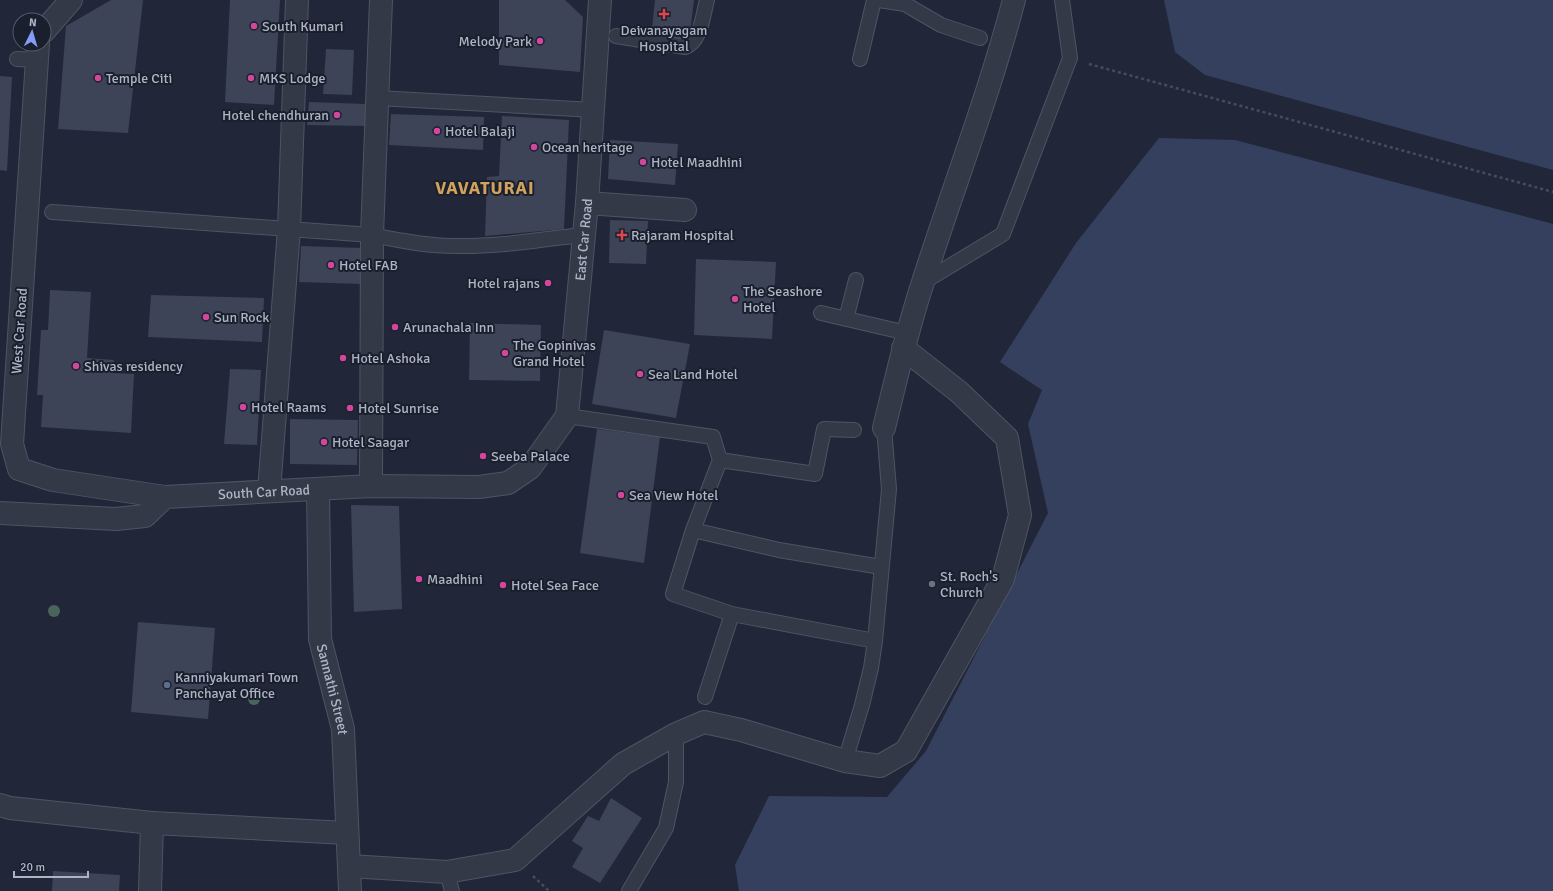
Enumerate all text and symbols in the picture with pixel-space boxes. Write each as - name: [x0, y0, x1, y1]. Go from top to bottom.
- marker: Deivanayagam Hospital: [658, 8, 670, 20]
- north arrow: [12, 12, 52, 52]
- text: N: [28, 16, 37, 29]
- place label: South Kumari: [262, 18, 344, 35]
- marker: South Kumari: [249, 21, 259, 31]
- place label: Deivanayagam Hospital: [621, 22, 707, 55]
- place label: Melody Park: [458, 33, 532, 50]
- marker: Melody Park: [535, 36, 545, 46]
- place label: Temple Citi: [106, 70, 172, 87]
- place label: MKS Lodge: [259, 70, 326, 87]
- marker: Temple Citi: [93, 73, 103, 83]
- marker: MKS Lodge: [246, 73, 256, 83]
- place label: Hotel chendhuran: [222, 107, 329, 124]
- marker: Hotel chendhuran: [332, 110, 342, 120]
- place label: Hotel Balaji: [445, 123, 515, 140]
- marker: Hotel Balaji: [432, 126, 442, 136]
- place label: Ocean heritage: [542, 139, 633, 156]
- marker: Ocean heritage: [529, 142, 539, 152]
- place label: Hotel Maadhini: [651, 154, 742, 171]
- marker: Hotel Maadhini: [638, 157, 648, 167]
- district label: VAVATURAI: [435, 177, 535, 199]
- street label: East Car Road: [572, 198, 596, 282]
- place label: Rajaram Hospital: [631, 227, 734, 244]
- marker: Rajaram Hospital: [616, 229, 628, 241]
- place label: Hotel FAB: [339, 257, 398, 274]
- marker: Hotel FAB: [326, 260, 336, 270]
- place label: Hotel rajans: [468, 275, 540, 292]
- marker: Hotel rajans: [543, 278, 553, 288]
- place label: The Seashore Hotel: [743, 283, 822, 316]
- street label: West Car Road: [8, 287, 31, 375]
- marker: The Seashore Hotel: [730, 294, 740, 304]
- place label: Sun Rock: [214, 309, 269, 326]
- marker: Sun Rock: [201, 312, 211, 322]
- place label: Arunachala Inn: [403, 319, 494, 336]
- marker: Arunachala Inn: [390, 322, 400, 332]
- place label: The Gopinivas Grand Hotel: [513, 337, 596, 370]
- marker: The Gopinivas Grand Hotel: [500, 348, 510, 358]
- place label: Hotel Ashoka: [351, 350, 430, 367]
- marker: Hotel Ashoka: [338, 353, 348, 363]
- place label: Shivas residency: [84, 358, 183, 375]
- marker: Shivas residency: [71, 361, 81, 371]
- place label: Sea Land Hotel: [648, 366, 738, 383]
- marker: Sea Land Hotel: [635, 369, 645, 379]
- place label: Hotel Raams: [251, 399, 326, 416]
- place label: Hotel Sunrise: [358, 400, 439, 417]
- marker: Hotel Raams: [238, 402, 248, 412]
- marker: Hotel Sunrise: [345, 403, 355, 413]
- place label: Hotel Saagar: [332, 434, 410, 451]
- marker: Hotel Saagar: [319, 437, 329, 447]
- place label: Seeba Palace: [491, 448, 570, 465]
- marker: Seeba Palace: [478, 451, 488, 461]
- street label: South Car Road: [218, 481, 310, 503]
- place label: Sea View Hotel: [629, 487, 718, 504]
- marker: Sea View Hotel: [616, 490, 626, 500]
- place label: St. Roch's Church: [940, 568, 998, 601]
- place label: Maadhini: [427, 571, 483, 588]
- marker: Maadhini: [414, 574, 424, 584]
- place label: Hotel Sea Face: [511, 577, 599, 594]
- marker: St. Roch's Church: [927, 579, 937, 589]
- marker: Hotel Sea Face: [498, 580, 508, 590]
- street label: Sannathi Street: [313, 642, 351, 735]
- place label: Kanniyakumari Town Panchayat Office: [175, 669, 298, 702]
- marker: Kanniyakumari Town Panchayat Office: [162, 680, 172, 690]
- scale bar: [14, 853, 88, 879]
- text: 20 m: [20, 860, 45, 875]

